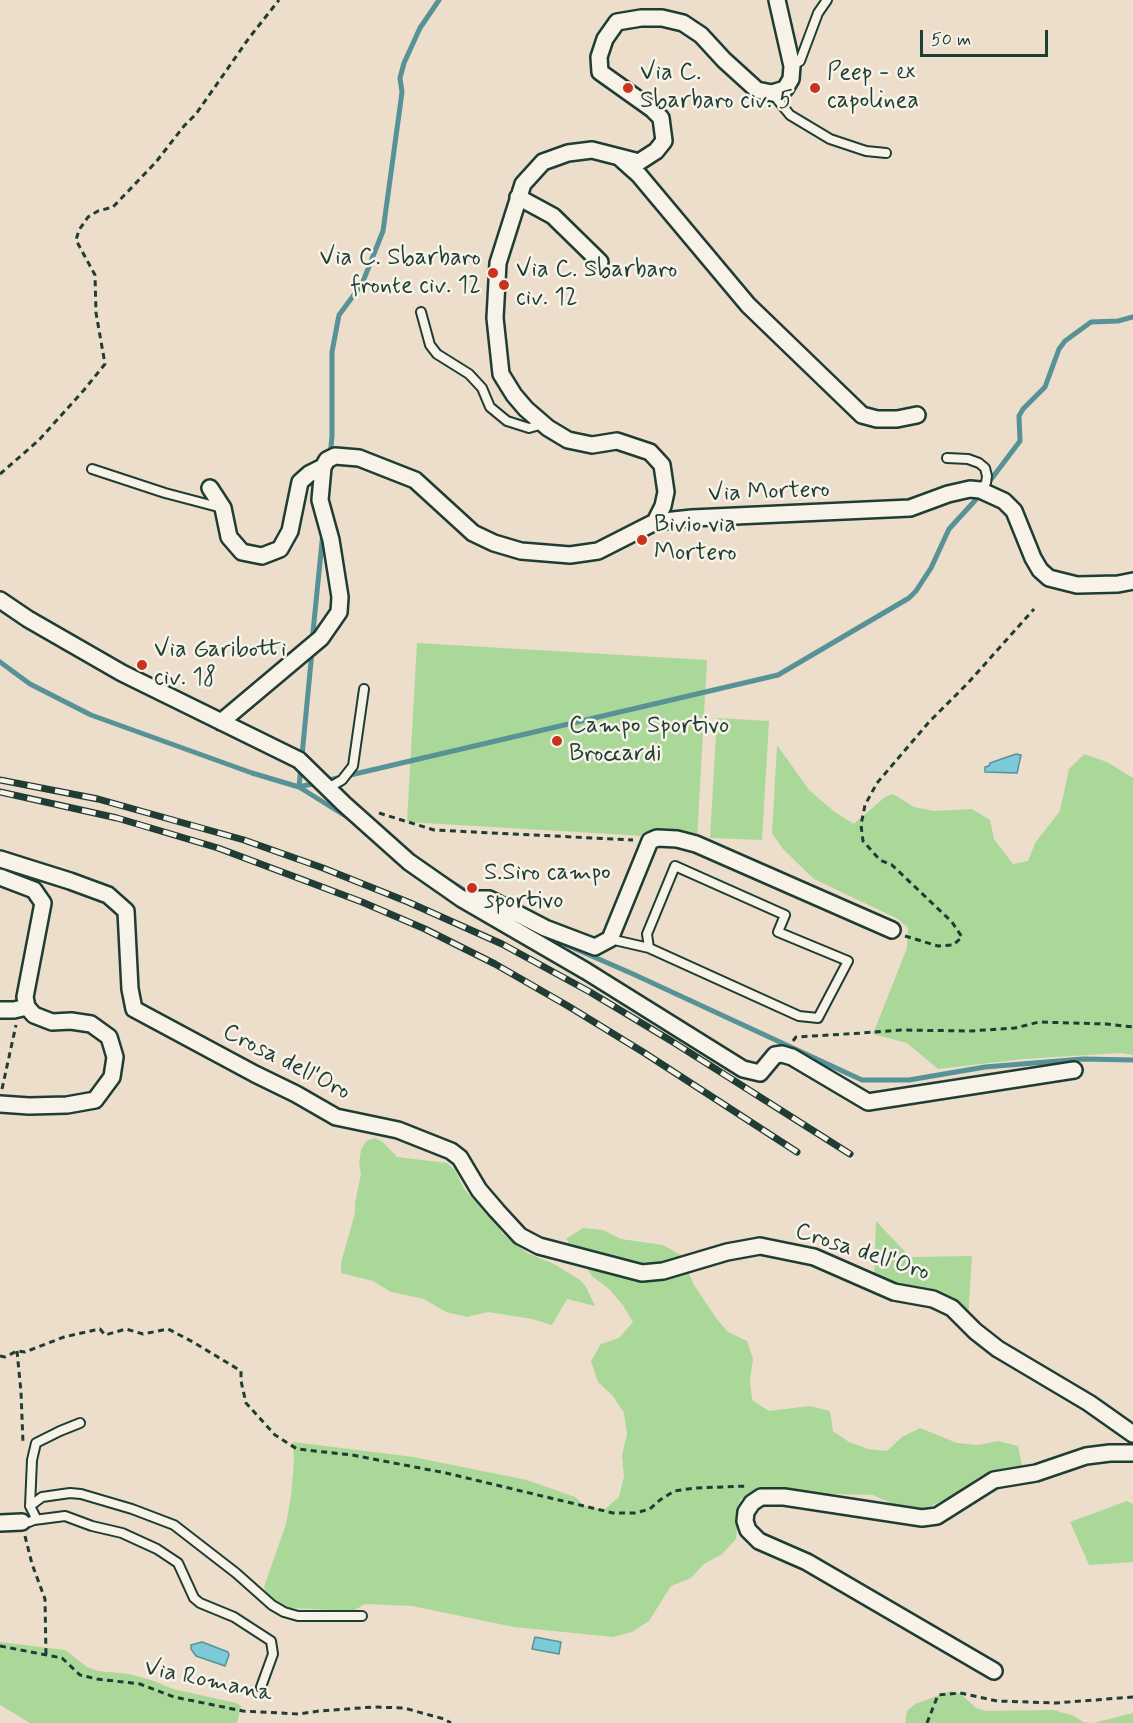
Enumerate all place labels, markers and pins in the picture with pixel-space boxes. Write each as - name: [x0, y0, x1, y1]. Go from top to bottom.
- place label: Via C. Sbarbaro civ. 5: [640, 60, 793, 116]
- place label: Peep - ex capolinea: [827, 60, 919, 116]
- marker: Via C. Sbarbaro civ. 5: [621, 81, 635, 95]
- marker: Peep - ex capolinea: [808, 81, 822, 95]
- place label: Via C. Sbarbaro fronte civ. 12: [320, 245, 481, 301]
- place label: Via C. Sbarbaro civ. 12: [516, 257, 677, 313]
- marker: Via C. Sbarbaro fronte civ. 12: [486, 266, 500, 280]
- marker: Via C. Sbarbaro civ. 12: [497, 278, 511, 292]
- place label: Bivio via Mortero: [654, 512, 737, 568]
- marker: Bivio via Mortero: [635, 533, 649, 547]
- place label: Via Garibotti civ. 18: [154, 637, 287, 693]
- marker: Via Garibotti civ. 18: [135, 658, 149, 672]
- place label: Campo Sportivo Broccardi: [569, 713, 729, 769]
- marker: Campo Sportivo Broccardi: [550, 734, 564, 748]
- place label: S.Siro campo sportivo: [484, 860, 611, 916]
- marker: S.Siro campo sportivo: [465, 881, 479, 895]

